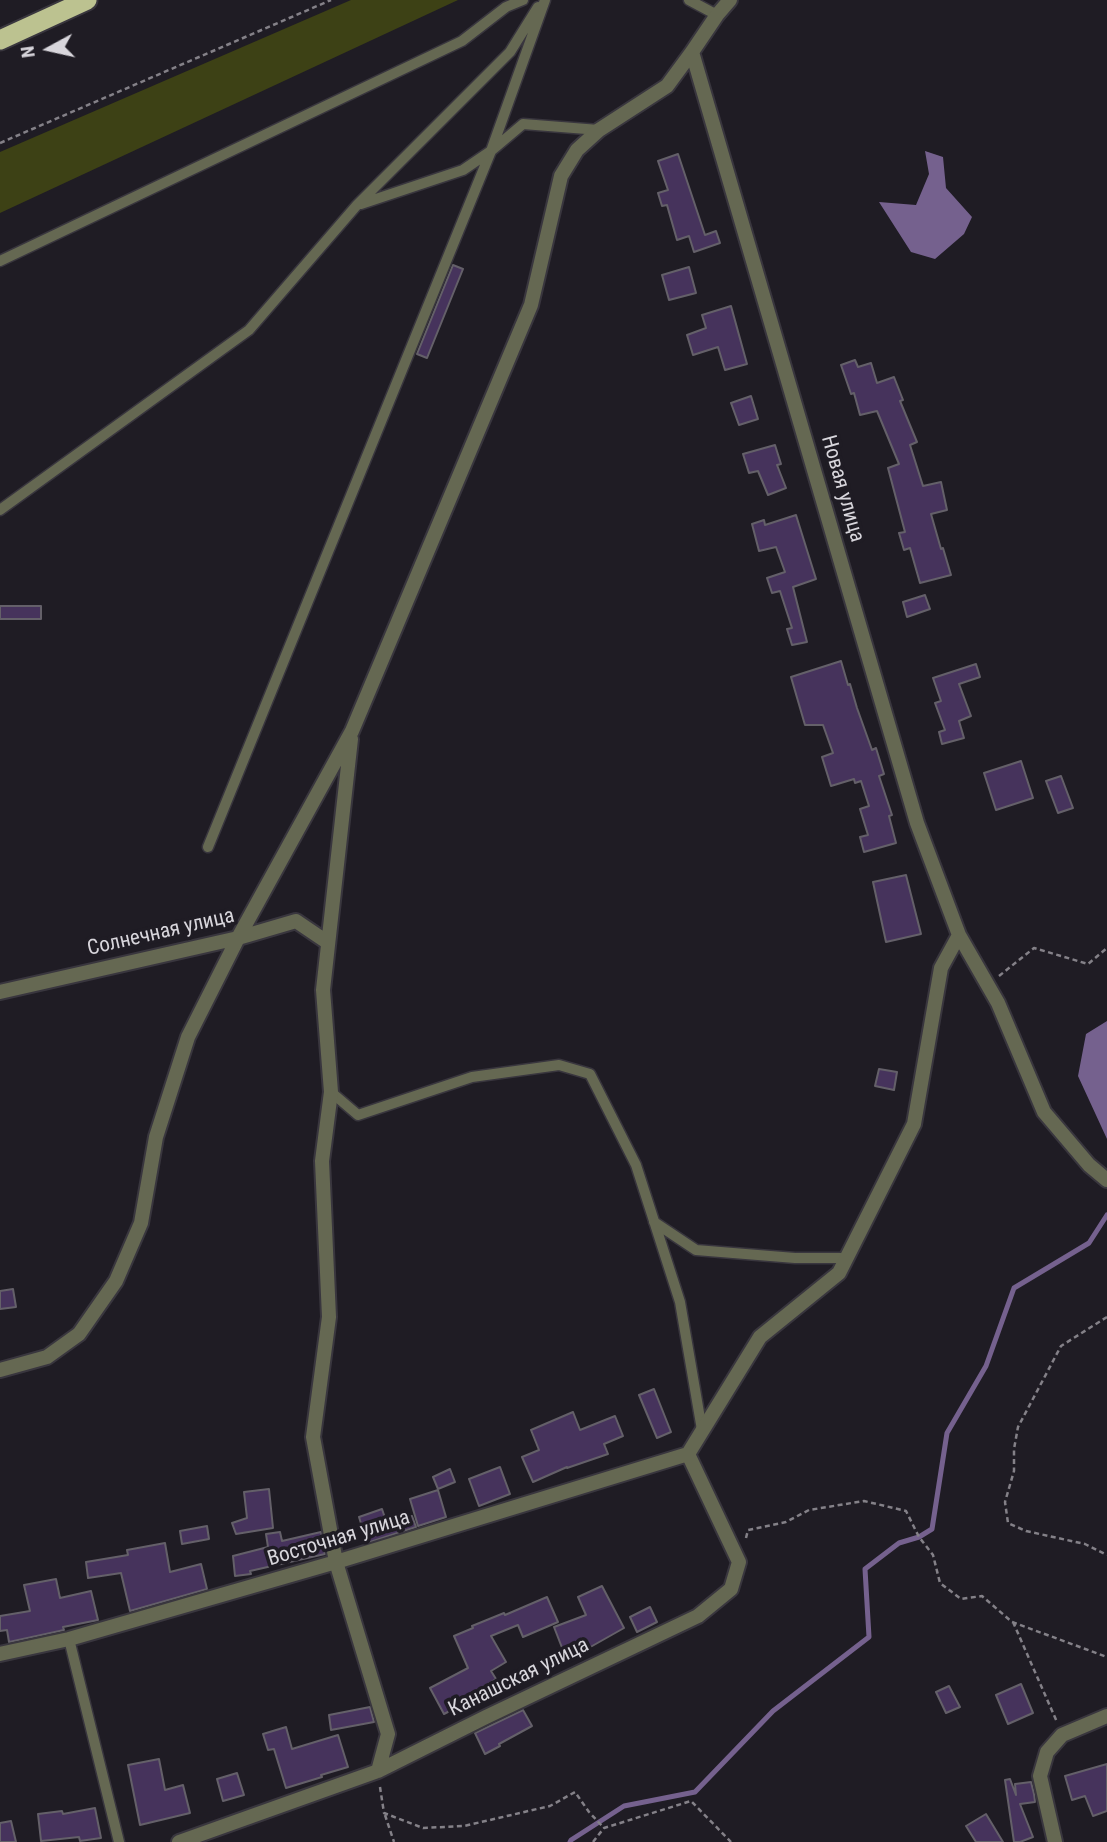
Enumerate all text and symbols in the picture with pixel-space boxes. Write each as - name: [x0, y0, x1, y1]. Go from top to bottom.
- north arrow: [14, 14, 84, 84]
- text: N: [16, 45, 40, 59]
- street label: Новая улица: [815, 433, 869, 545]
- street label: Солнечная улица: [85, 904, 237, 962]
- street label: Восточная улица: [265, 1505, 413, 1573]
- street label: Канашская улица: [445, 1633, 593, 1723]

